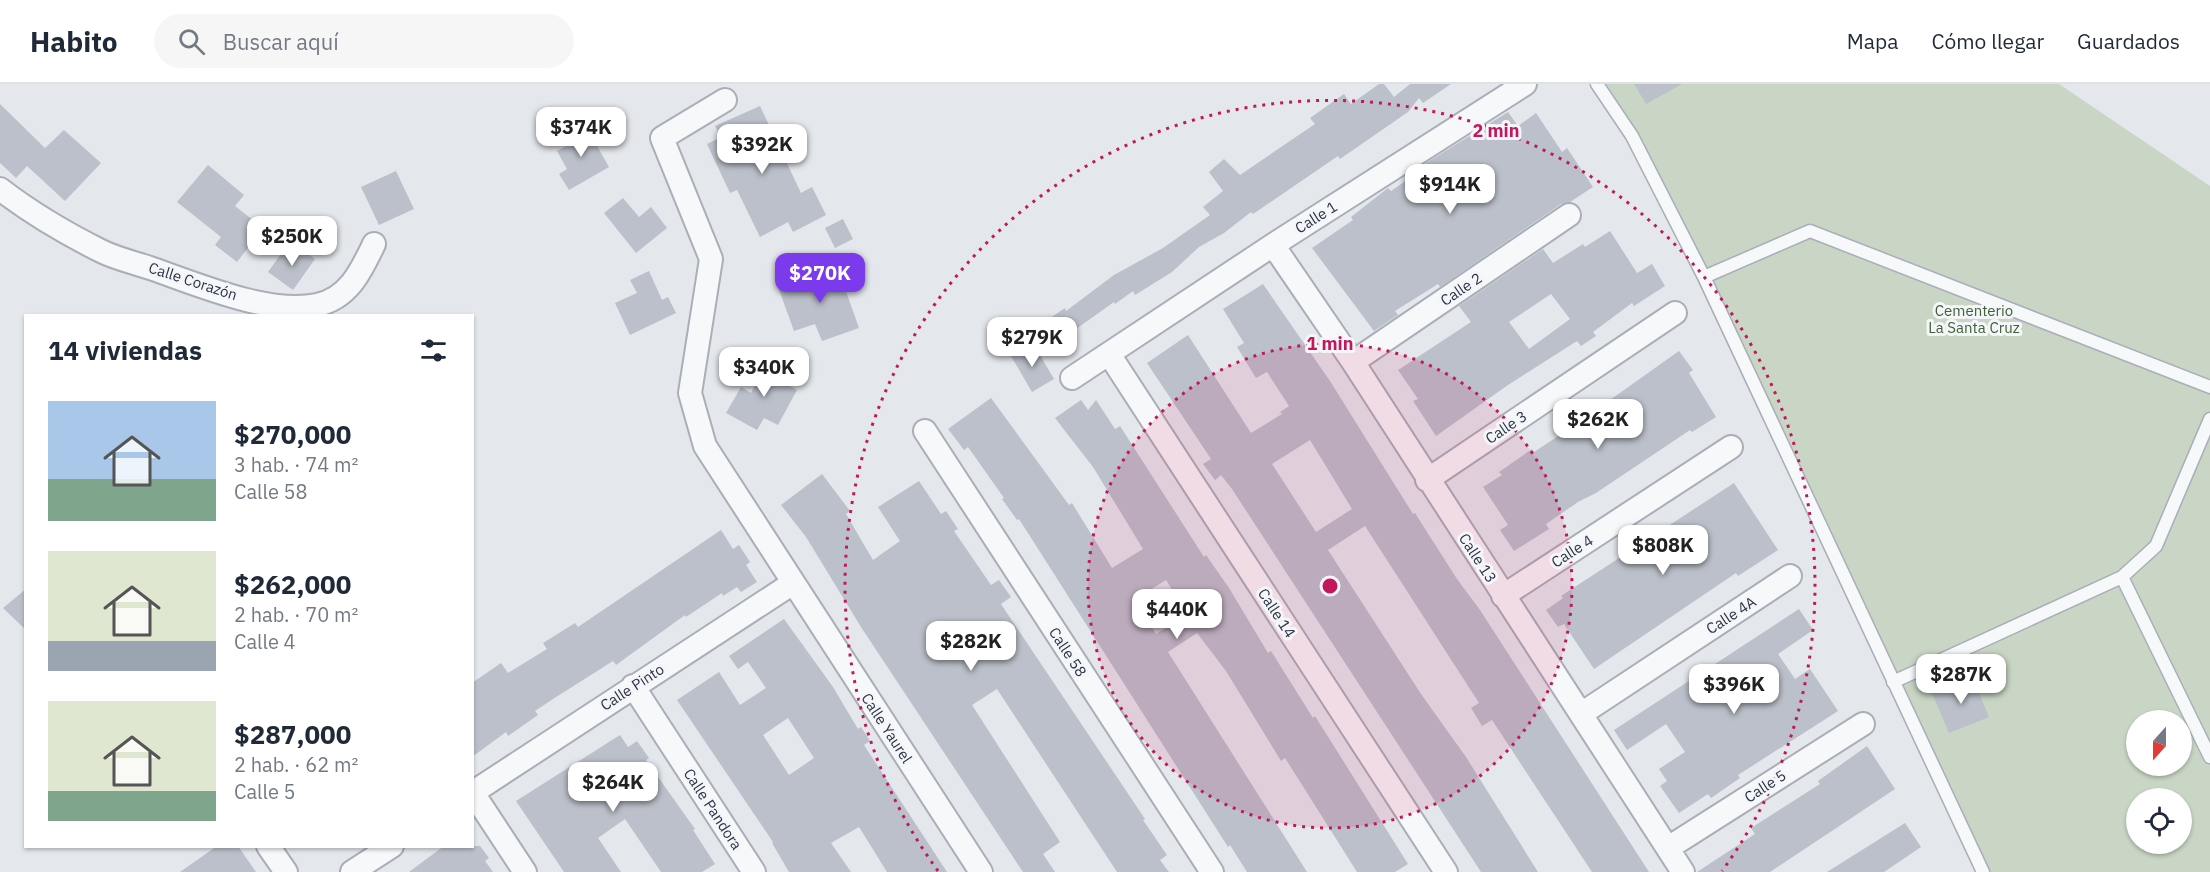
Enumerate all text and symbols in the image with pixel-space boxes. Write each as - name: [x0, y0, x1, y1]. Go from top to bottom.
- search box: [154, 14, 574, 68]
- text: Habito: [30, 23, 118, 60]
- icon: search: [175, 25, 208, 58]
- text: Buscar aquí: [223, 27, 339, 56]
- text: Mapa: [1847, 27, 1898, 55]
- text: Cómo llegar: [1931, 27, 2044, 55]
- text: Guardados: [2077, 27, 2180, 55]
- pin: $374K: [539, 107, 623, 158]
- text: $374K: [550, 113, 612, 140]
- text: 2 min: [1472, 119, 1520, 142]
- pin: $392K: [720, 124, 804, 175]
- text: $392K: [731, 130, 793, 157]
- pin: $914K: [1408, 164, 1492, 215]
- text: $914K: [1419, 170, 1481, 197]
- street label: Calle 1: [1291, 197, 1341, 237]
- pin: $250K: [250, 216, 334, 267]
- text: $250K: [261, 222, 323, 249]
- pin: $270K: [778, 253, 862, 304]
- street label: Calle Corazón: [146, 258, 240, 304]
- text: $270K: [789, 259, 851, 286]
- street label: Calle 2: [1437, 268, 1485, 310]
- park label: Cementerio La Santa Cruz: [1928, 301, 2020, 337]
- pin: $279K: [990, 317, 1074, 368]
- text: $279K: [1001, 323, 1063, 350]
- text: 1 min: [1306, 332, 1354, 355]
- text: 14 viviendas: [48, 333, 202, 367]
- icon: filters: [417, 334, 450, 367]
- pin: $340K: [722, 347, 806, 398]
- text: $340K: [733, 353, 795, 380]
- pin: $262K: [1556, 399, 1640, 450]
- text: $262K: [1567, 405, 1629, 432]
- street label: Calle 3: [1482, 406, 1530, 448]
- text: $270,000: [234, 417, 351, 451]
- icon: home: [96, 425, 168, 497]
- text: 3 hab. · 74 m²: [234, 451, 358, 478]
- text: Calle 58: [234, 478, 308, 505]
- pin: $808K: [1621, 525, 1705, 576]
- street label: Calle 13: [1455, 530, 1501, 586]
- street label: Calle 4: [1547, 530, 1597, 572]
- text: $808K: [1632, 531, 1694, 558]
- text: $262,000: [234, 567, 351, 601]
- icon: home: [96, 575, 168, 647]
- centre of rings: [1320, 576, 1340, 596]
- street label: Calle 14: [1254, 585, 1300, 641]
- pin: $440K: [1135, 589, 1219, 640]
- street label: Calle 4A: [1702, 592, 1760, 638]
- text: $440K: [1146, 595, 1208, 622]
- text: 2 hab. · 70 m²: [234, 601, 358, 628]
- pin: $282K: [929, 621, 1013, 672]
- street label: Calle 58: [1045, 624, 1091, 680]
- text: $282K: [940, 627, 1002, 654]
- text: Calle 4: [234, 628, 296, 655]
- pin: $287K: [1919, 654, 2003, 705]
- street label: Calle Pinto: [597, 659, 667, 715]
- text: $287K: [1930, 660, 1992, 687]
- pin: $396K: [1692, 664, 1776, 715]
- text: $396K: [1703, 670, 1765, 697]
- street label: Calle Yaurel: [857, 689, 917, 767]
- north arrow: [2126, 710, 2192, 776]
- map controls: [2126, 710, 2192, 854]
- text: $287,000: [234, 717, 351, 751]
- icon: home: [96, 725, 168, 797]
- text: 2 hab. · 62 m²: [234, 751, 358, 778]
- pin: $264K: [571, 762, 655, 813]
- street label: Calle Pandora: [680, 765, 746, 853]
- street label: Calle 5: [1740, 765, 1790, 807]
- text: $264K: [582, 768, 644, 795]
- text: Calle 5: [234, 778, 296, 805]
- button: locate: [2126, 788, 2192, 854]

